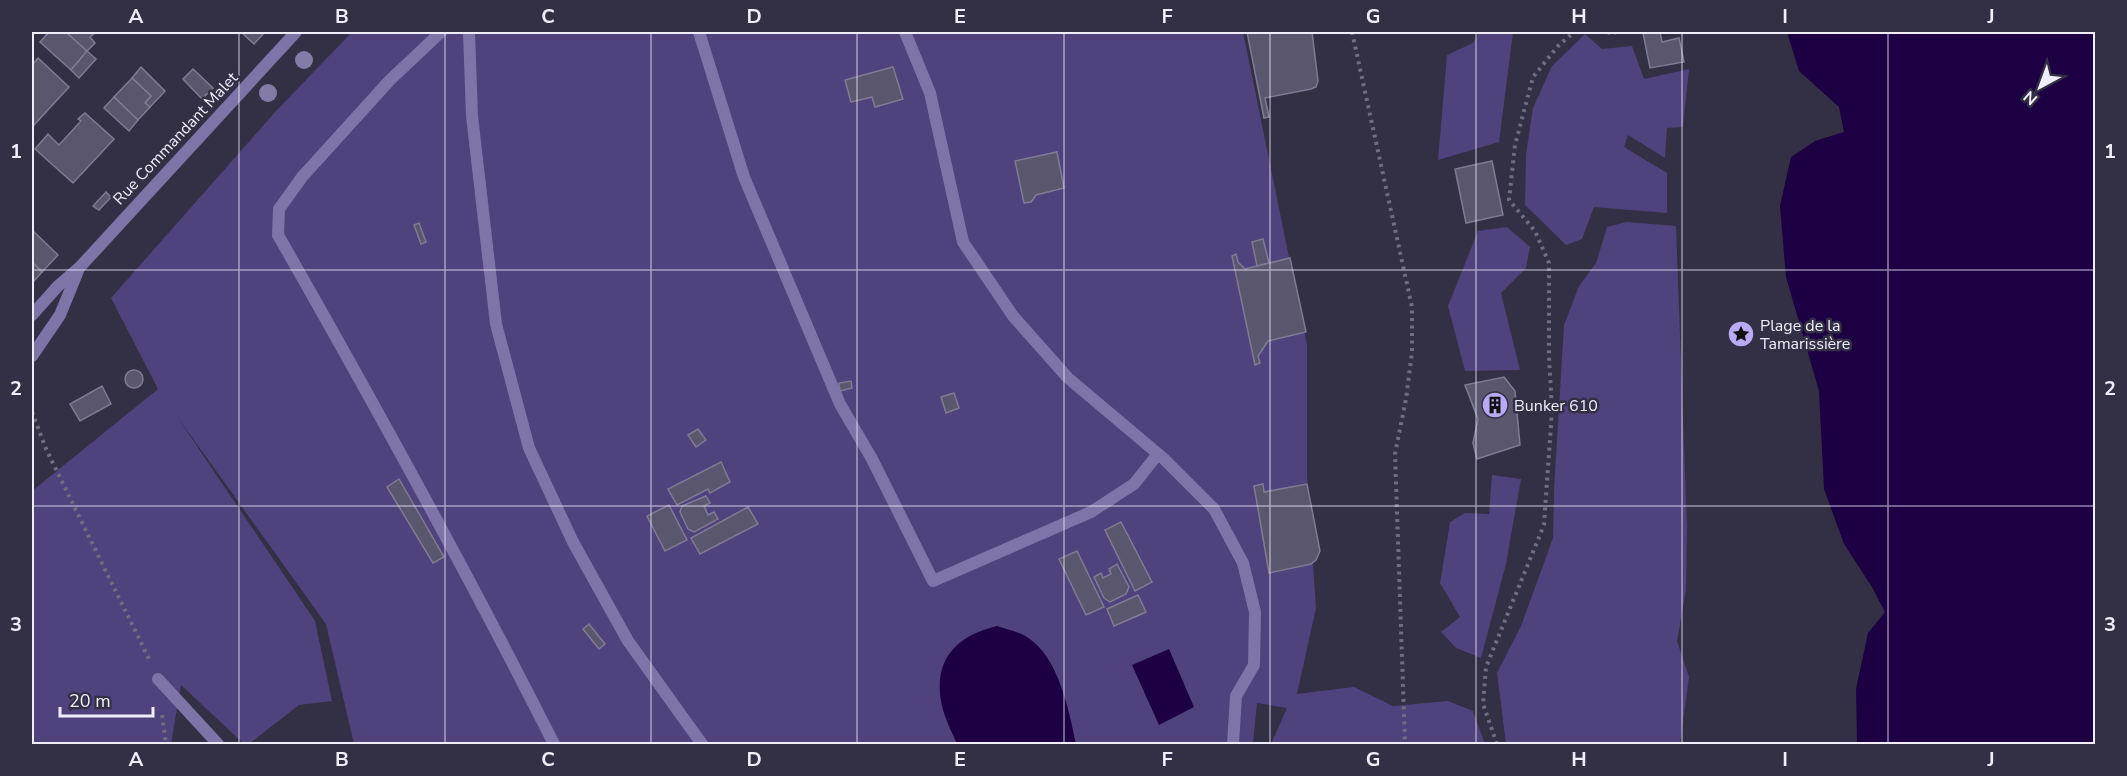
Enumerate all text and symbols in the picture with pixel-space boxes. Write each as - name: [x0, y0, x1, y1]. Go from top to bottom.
- text: A: [129, 3, 144, 30]
- text: B: [335, 3, 349, 30]
- text: C: [541, 3, 555, 30]
- text: D: [746, 3, 762, 30]
- text: E: [954, 3, 966, 30]
- text: F: [1161, 3, 1173, 30]
- text: G: [1366, 3, 1380, 30]
- text: H: [1571, 3, 1587, 30]
- text: I: [1782, 3, 1788, 30]
- text: J: [1986, 3, 1995, 30]
- north arrow: [2010, 57, 2070, 117]
- street label: Rue Commandant Malet: [108, 67, 243, 210]
- text: N: [2019, 85, 2043, 110]
- text: 1: [10, 138, 22, 165]
- text: 1: [2104, 138, 2116, 165]
- place label: Plage de la Tamarissière: [1760, 315, 1850, 355]
- place icon: Plage de la Tamarissière: [1726, 319, 1756, 349]
- text: 2: [10, 375, 22, 402]
- text: 2: [2104, 375, 2116, 402]
- building icon: Bunker 610: [1480, 390, 1510, 420]
- place label: Bunker 610: [1514, 395, 1598, 417]
- text: 3: [10, 611, 22, 638]
- text: 3: [2104, 611, 2116, 638]
- scale bar: [60, 680, 153, 718]
- text: 20 m: [69, 689, 111, 713]
- text: A: [129, 746, 144, 773]
- text: B: [335, 746, 349, 773]
- text: C: [541, 746, 555, 773]
- text: D: [746, 746, 762, 773]
- text: E: [954, 746, 966, 773]
- text: F: [1161, 746, 1173, 773]
- text: G: [1366, 746, 1380, 773]
- text: H: [1571, 746, 1587, 773]
- text: I: [1782, 746, 1788, 773]
- text: J: [1986, 746, 1995, 773]

